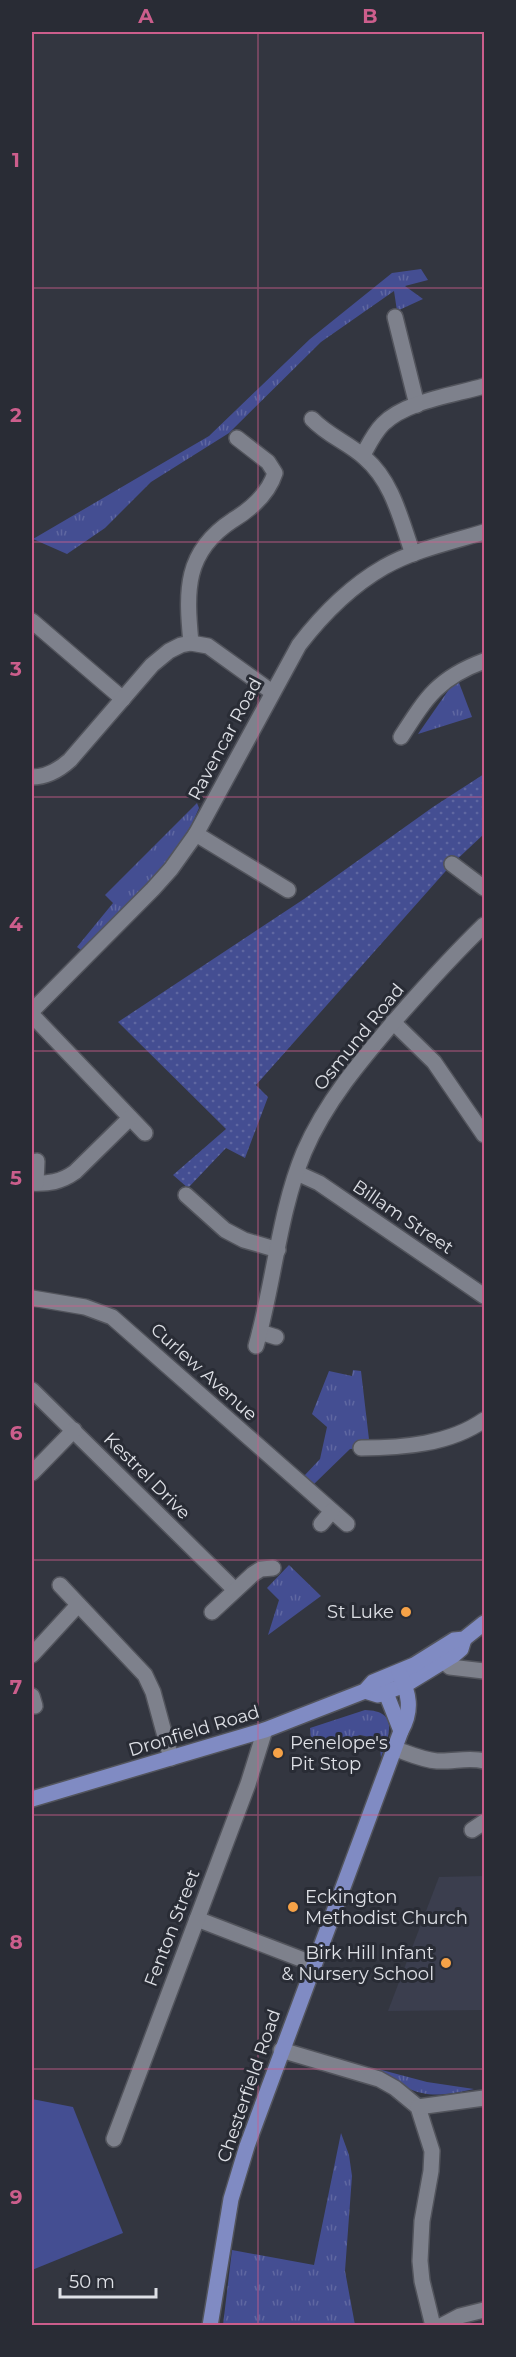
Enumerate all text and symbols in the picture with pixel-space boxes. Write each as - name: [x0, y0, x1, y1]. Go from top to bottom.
- text: A: [137, 4, 154, 28]
- text: B: [362, 4, 378, 28]
- text: 1: [12, 148, 20, 172]
- text: 2: [10, 403, 22, 427]
- text: 3: [9, 657, 22, 681]
- street label: Ravencar Road: [183, 674, 267, 804]
- text: 4: [9, 912, 23, 936]
- street label: Osmund Road: [309, 979, 409, 1095]
- text: 5: [10, 1166, 22, 1190]
- street label: Billam Street: [348, 1175, 458, 1259]
- street label: Curlew Avenue: [146, 1318, 262, 1426]
- text: 6: [10, 1421, 23, 1445]
- street label: Kestrel Drive: [99, 1428, 195, 1524]
- place label: St Luke: [327, 1601, 394, 1623]
- marker: St Luke: [399, 1605, 413, 1619]
- text: 7: [10, 1675, 22, 1699]
- street label: Dronfield Road: [126, 1701, 262, 1761]
- place label: Penelope's Pit Stop: [290, 1732, 388, 1775]
- marker: Penelope's Pit Stop: [271, 1746, 285, 1760]
- street label: Fenton Street: [140, 1866, 204, 1990]
- place label: Eckington Methodist Church: [305, 1886, 468, 1929]
- marker: Eckington Methodist Church: [286, 1900, 300, 1914]
- text: 8: [9, 1930, 23, 1954]
- place label: Birk Hill Infant & Nursery School: [281, 1942, 434, 1985]
- marker: Birk Hill Infant & Nursery School: [439, 1956, 453, 1970]
- street label: Chesterfield Road: [212, 2007, 286, 2165]
- text: 9: [10, 2185, 22, 2209]
- scale bar: [60, 2261, 156, 2299]
- text: 50 m: [69, 2271, 115, 2293]

